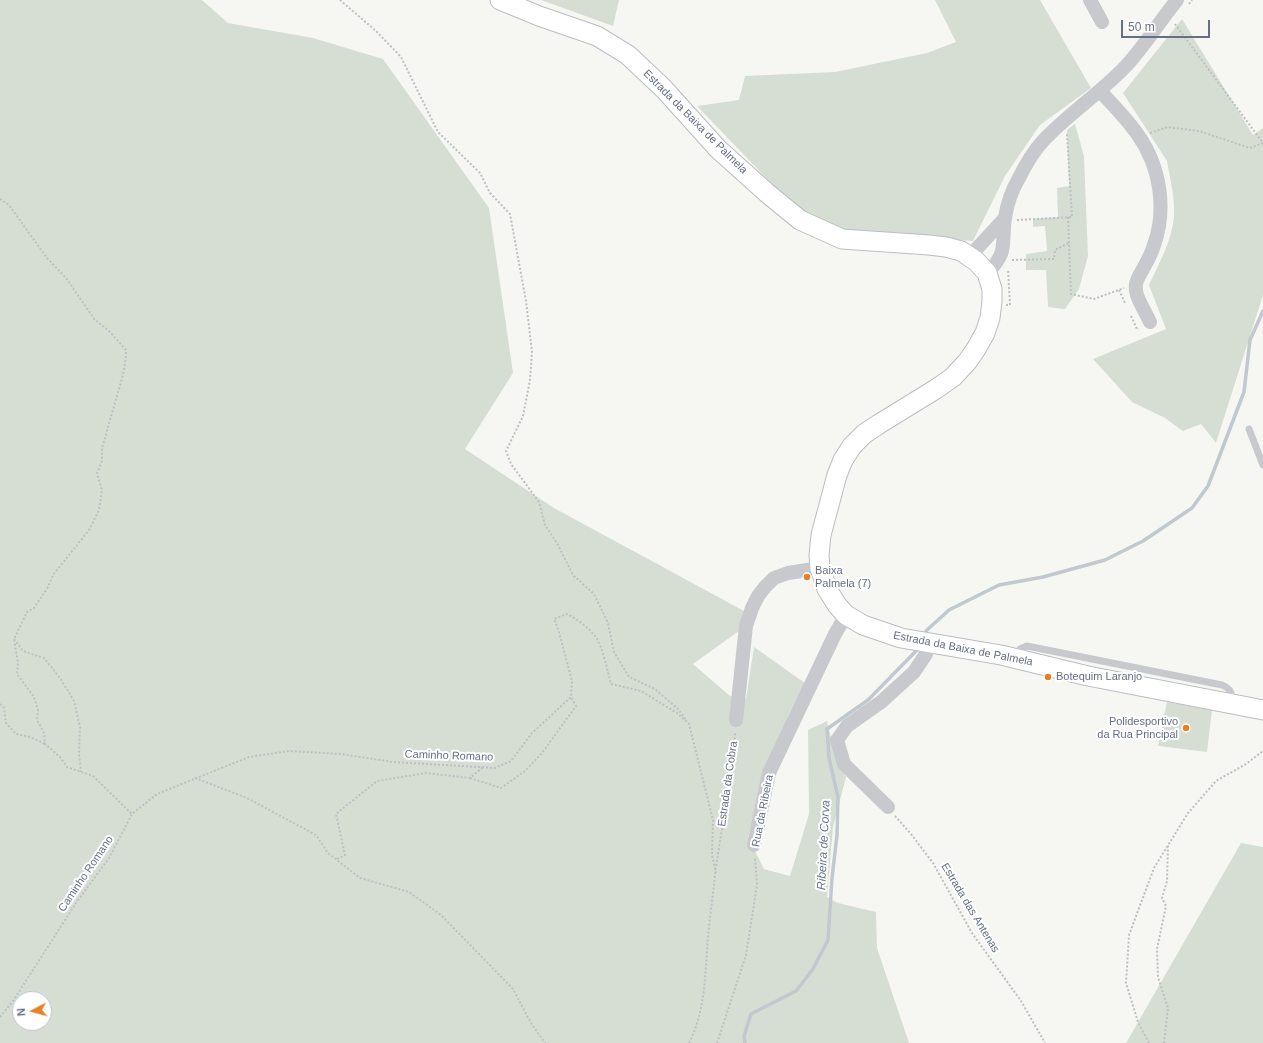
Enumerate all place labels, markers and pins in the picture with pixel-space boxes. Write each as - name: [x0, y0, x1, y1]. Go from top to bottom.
- place label: Baixa Palmela (7): [815, 564, 871, 590]
- marker: Baixa Palmela (7): [802, 572, 812, 582]
- place label: Botequim Laranjo: [1056, 670, 1142, 684]
- marker: Botequim Laranjo: [1043, 672, 1053, 682]
- place label: Polidesportivo da Rua Principal: [1097, 715, 1178, 741]
- marker: Polidesportivo da Rua Principal: [1181, 723, 1191, 733]

